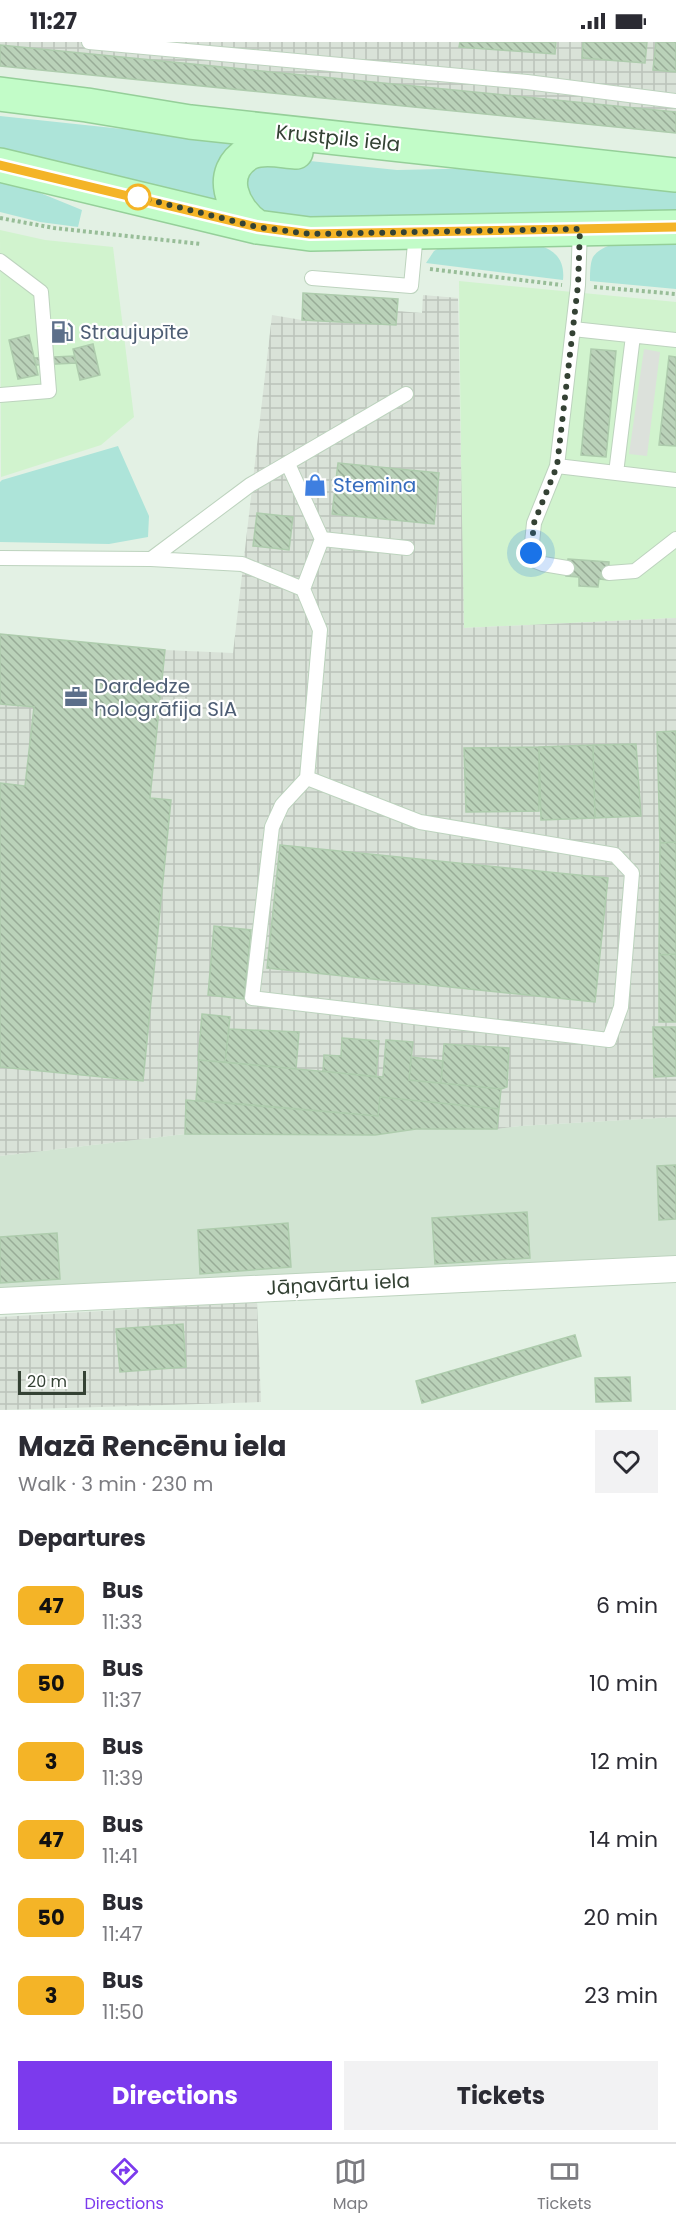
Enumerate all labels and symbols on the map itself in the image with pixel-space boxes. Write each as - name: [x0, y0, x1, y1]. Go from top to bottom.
- street label: Krustpils iela: [274, 118, 402, 158]
- unlabelled marker: [125, 184, 151, 210]
- place label: Straujupīte: [80, 318, 189, 346]
- fuel station icon: Straujupīte: [49, 319, 75, 345]
- place label: Stemina: [333, 471, 416, 499]
- shop icon: Stemina: [302, 472, 328, 498]
- your location: [516, 538, 546, 568]
- place label: Dardedze hologrāfija SIA: [94, 672, 237, 723]
- office icon: Dardedze hologrāfija SIA: [63, 684, 89, 710]
- street label: Jāņavārtu iela: [265, 1266, 411, 1302]
- scale bar: [18, 1368, 86, 1396]

